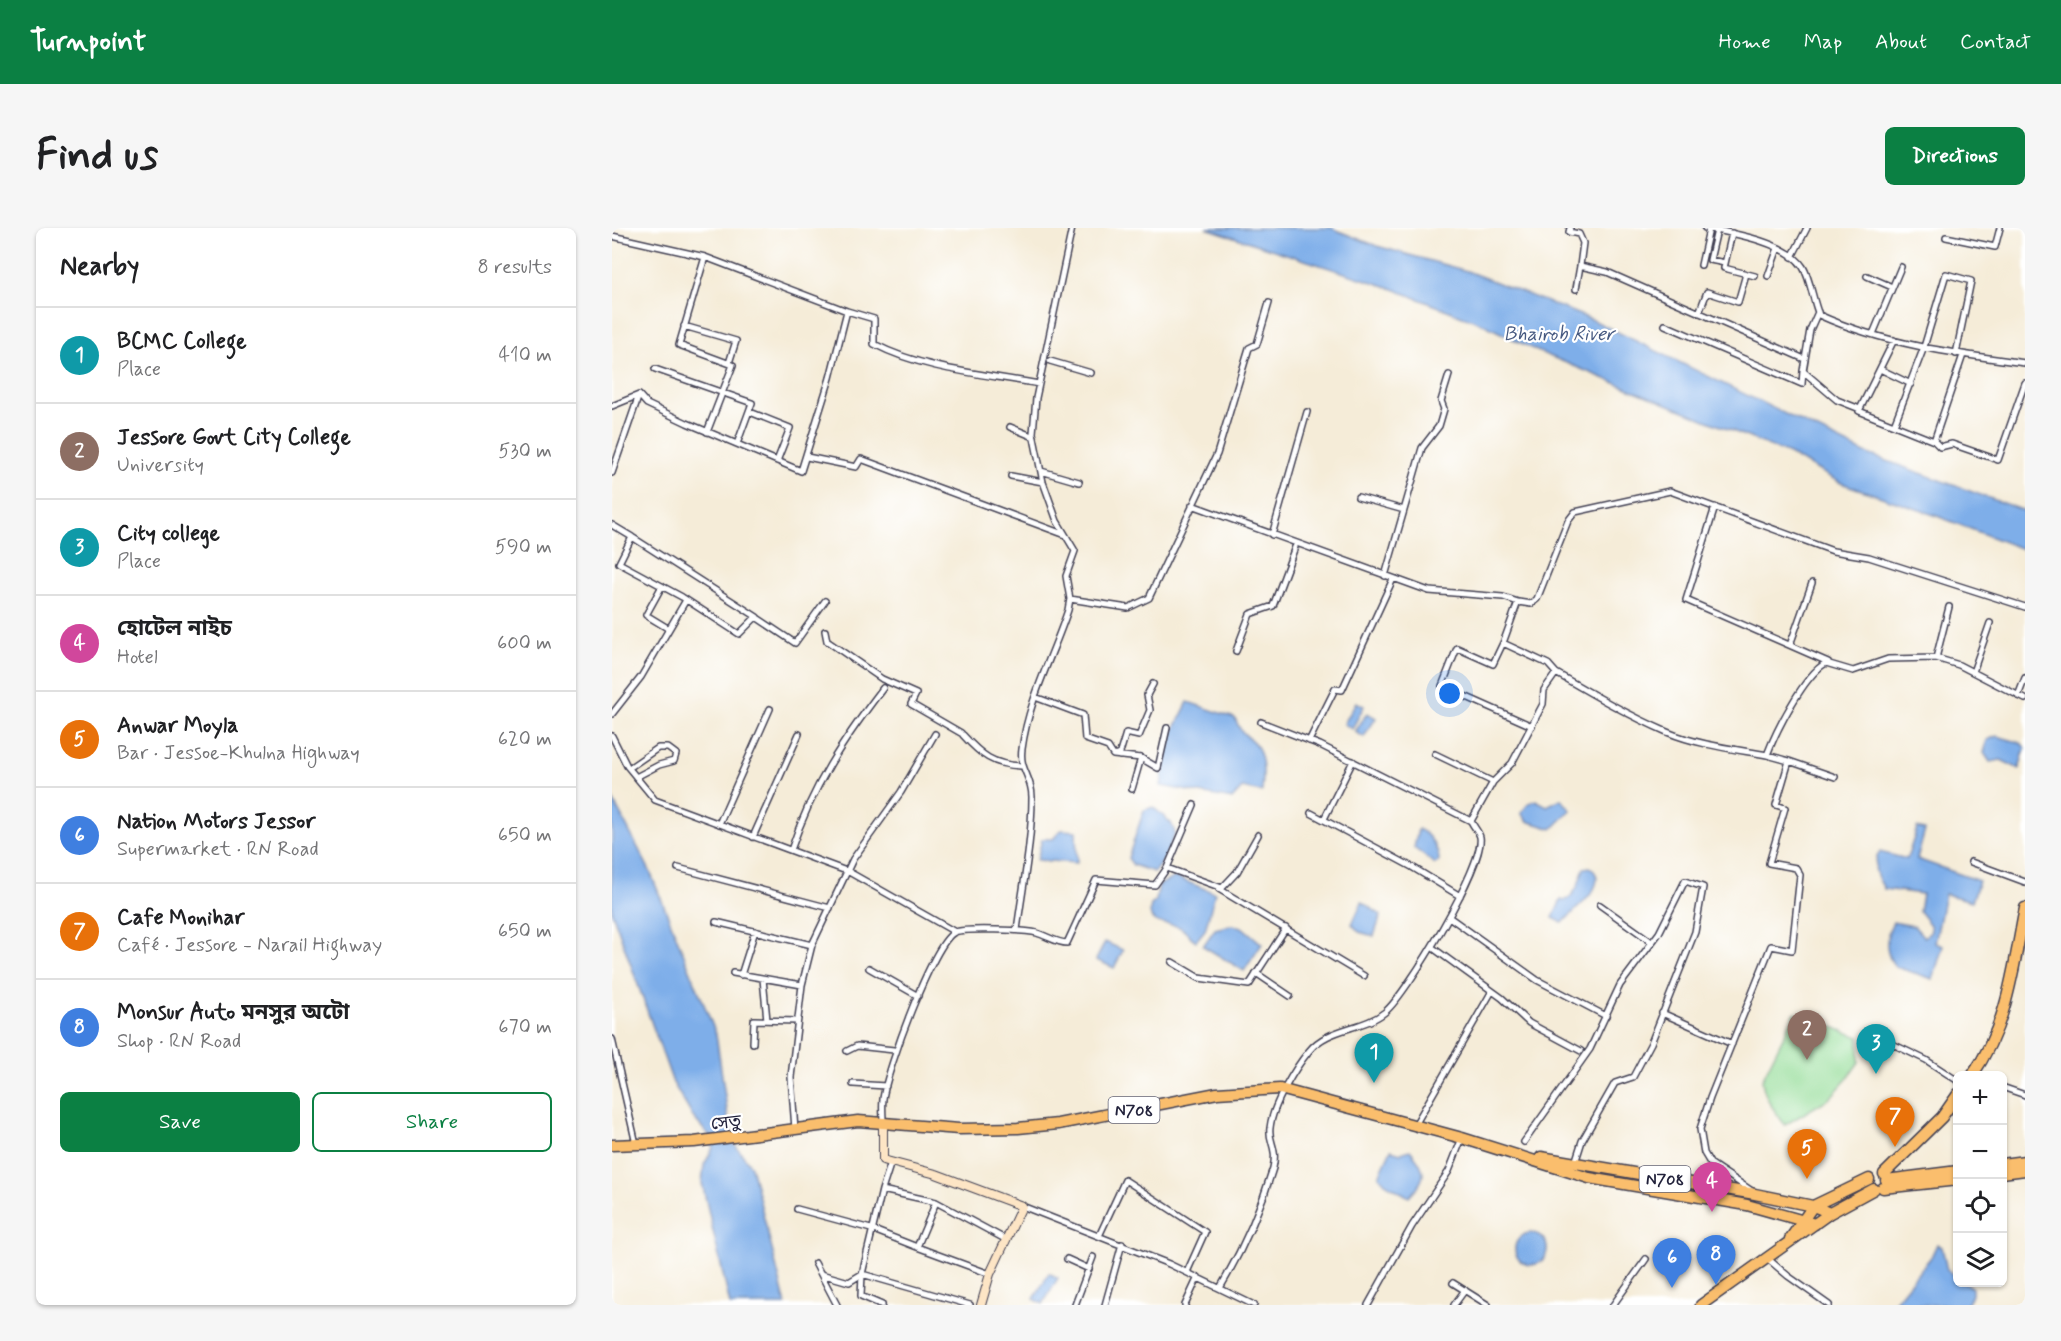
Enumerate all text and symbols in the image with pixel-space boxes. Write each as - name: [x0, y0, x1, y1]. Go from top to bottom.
- text: Turnpoint: [30, 24, 146, 61]
- text: Home: [1719, 28, 1771, 56]
- text: Map: [1804, 28, 1842, 56]
- text: About: [1875, 28, 1927, 56]
- text: Contact: [1960, 28, 2031, 56]
- button: Directions: [1885, 127, 2025, 185]
- text: Find us: [36, 129, 158, 184]
- text: Nearby: [60, 250, 139, 284]
- text: 8 results: [478, 254, 552, 281]
- water label: Bhairob River: [1504, 321, 1617, 348]
- text: BCMC College: [117, 328, 247, 356]
- text: 1: [75, 342, 84, 369]
- text: 410 m: [498, 342, 552, 369]
- text: Place: [117, 356, 161, 383]
- text: Jessore Govt City College: [117, 424, 351, 452]
- text: 2: [75, 438, 84, 465]
- text: 530 m: [498, 438, 552, 465]
- text: University: [117, 452, 204, 479]
- text: City college: [117, 520, 220, 548]
- text: 3: [75, 534, 84, 561]
- text: 590 m: [495, 534, 552, 561]
- text: Place: [117, 548, 161, 575]
- text: হোটেল নাইচ: [117, 615, 232, 643]
- text: 4: [74, 630, 85, 657]
- text: 600 m: [497, 630, 552, 657]
- text: Hotel: [117, 644, 158, 671]
- your location: [1435, 679, 1464, 708]
- text: Anwar Moyla: [117, 712, 239, 740]
- text: 5: [74, 726, 86, 753]
- text: 620 m: [498, 726, 552, 753]
- text: Bar · Jessoe-Khulna Highway: [117, 740, 360, 767]
- text: Nation Motors Jessor: [117, 808, 316, 836]
- text: 6: [74, 822, 85, 849]
- text: 650 m: [498, 822, 552, 849]
- text: Supermarket · RN Road: [117, 836, 319, 863]
- text: Cafe Monihar: [117, 904, 245, 932]
- text: 7: [73, 918, 86, 945]
- text: 650 m: [498, 918, 552, 945]
- text: Café · Jessore - Narail Highway: [117, 932, 382, 959]
- text: Monsur Auto মনসুর অটো: [117, 999, 349, 1027]
- pin: 2: [1788, 1010, 1826, 1060]
- text: 8: [74, 1014, 85, 1041]
- text: 670 m: [498, 1014, 552, 1041]
- pin: 3: [1856, 1024, 1896, 1074]
- text: Shop · RN Road: [117, 1028, 241, 1055]
- pin: 1: [1354, 1034, 1394, 1083]
- map controls: [1953, 1071, 2007, 1287]
- button: +: [1953, 1071, 2007, 1125]
- button: Save: [60, 1092, 300, 1152]
- button: Share: [312, 1092, 552, 1152]
- road number: N708: [1108, 1097, 1160, 1123]
- pin: 7: [1876, 1098, 1914, 1147]
- street label: সেতু: [710, 1109, 743, 1137]
- button: −: [1953, 1125, 2007, 1179]
- pin: 5: [1788, 1130, 1826, 1179]
- pin: 4: [1692, 1162, 1732, 1212]
- road number: N708: [1640, 1166, 1690, 1192]
- button: locate: [1953, 1179, 2007, 1233]
- button: layers: [1953, 1233, 2007, 1287]
- pin: 8: [1696, 1236, 1736, 1285]
- pin: 6: [1652, 1238, 1692, 1288]

